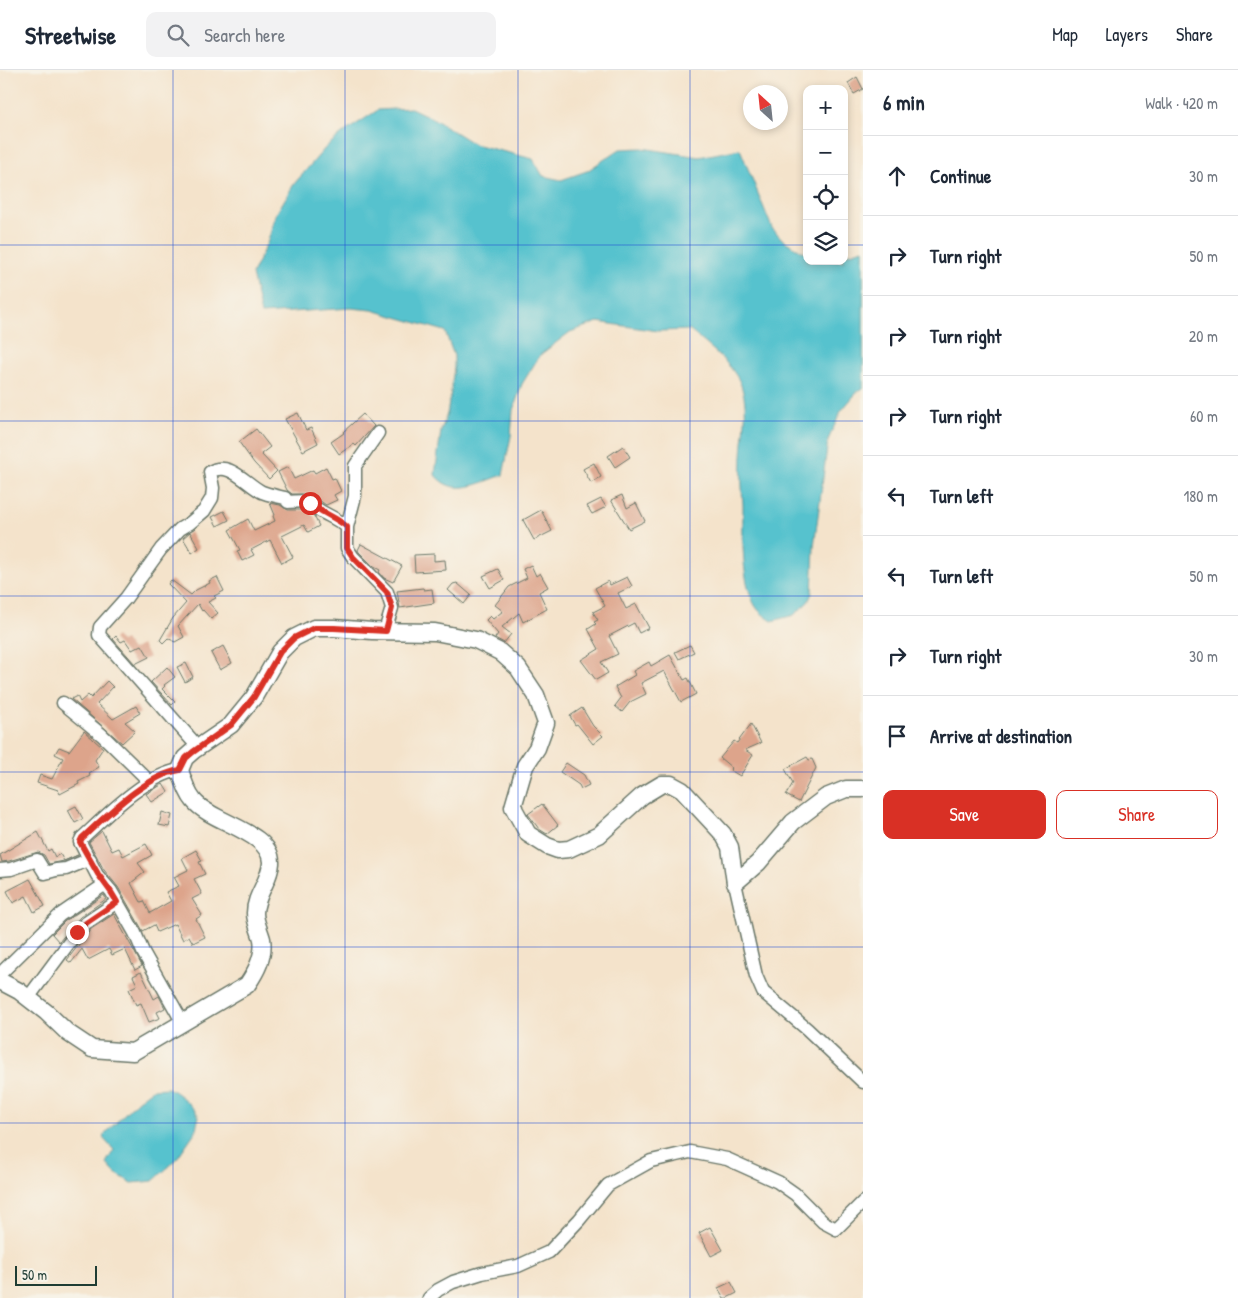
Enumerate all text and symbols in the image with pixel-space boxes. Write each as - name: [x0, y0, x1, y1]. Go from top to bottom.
- search box: [146, 12, 496, 57]
- text: Streetwise: [25, 19, 116, 51]
- icon: search: [164, 21, 192, 49]
- text: Search here: [204, 22, 285, 48]
- text: Map: [1052, 22, 1078, 47]
- text: Layers: [1106, 22, 1148, 47]
- text: Share: [1176, 22, 1213, 47]
- north arrow: [743, 85, 788, 130]
- map controls: [803, 85, 848, 265]
- button: +: [803, 85, 848, 130]
- text: 6 min: [883, 88, 925, 117]
- text: Walk · 420 m: [1145, 92, 1218, 114]
- button: −: [803, 130, 848, 175]
- icon: ahead: [883, 162, 911, 190]
- text: Continue: [930, 163, 991, 189]
- text: 30 m: [1189, 165, 1218, 187]
- button: locate: [803, 175, 848, 220]
- button: layers: [803, 220, 848, 265]
- icon: right: [883, 242, 911, 270]
- text: Turn right: [930, 243, 1001, 269]
- text: 50 m: [1190, 245, 1218, 267]
- icon: right: [883, 322, 911, 350]
- text: Turn right: [930, 323, 1001, 349]
- text: 20 m: [1189, 325, 1218, 347]
- icon: right: [883, 402, 911, 430]
- text: Turn right: [930, 403, 1001, 429]
- text: 60 m: [1190, 405, 1218, 427]
- icon: left: [883, 482, 911, 510]
- text: Turn left: [930, 483, 993, 509]
- text: 180 m: [1184, 485, 1218, 507]
- route start: [299, 492, 322, 515]
- icon: left: [883, 562, 911, 590]
- text: Turn left: [930, 563, 993, 589]
- text: 50 m: [1190, 565, 1218, 587]
- icon: right: [883, 642, 911, 670]
- text: Turn right: [930, 643, 1001, 669]
- text: 30 m: [1189, 645, 1218, 667]
- icon: arrive: [883, 722, 911, 750]
- text: Arrive at destination: [930, 723, 1072, 749]
- button: Save: [883, 790, 1046, 839]
- button: Share: [1056, 790, 1218, 839]
- route end: [66, 921, 89, 944]
- scale bar: [15, 1263, 98, 1286]
- text: 50 m: [22, 1265, 47, 1284]

